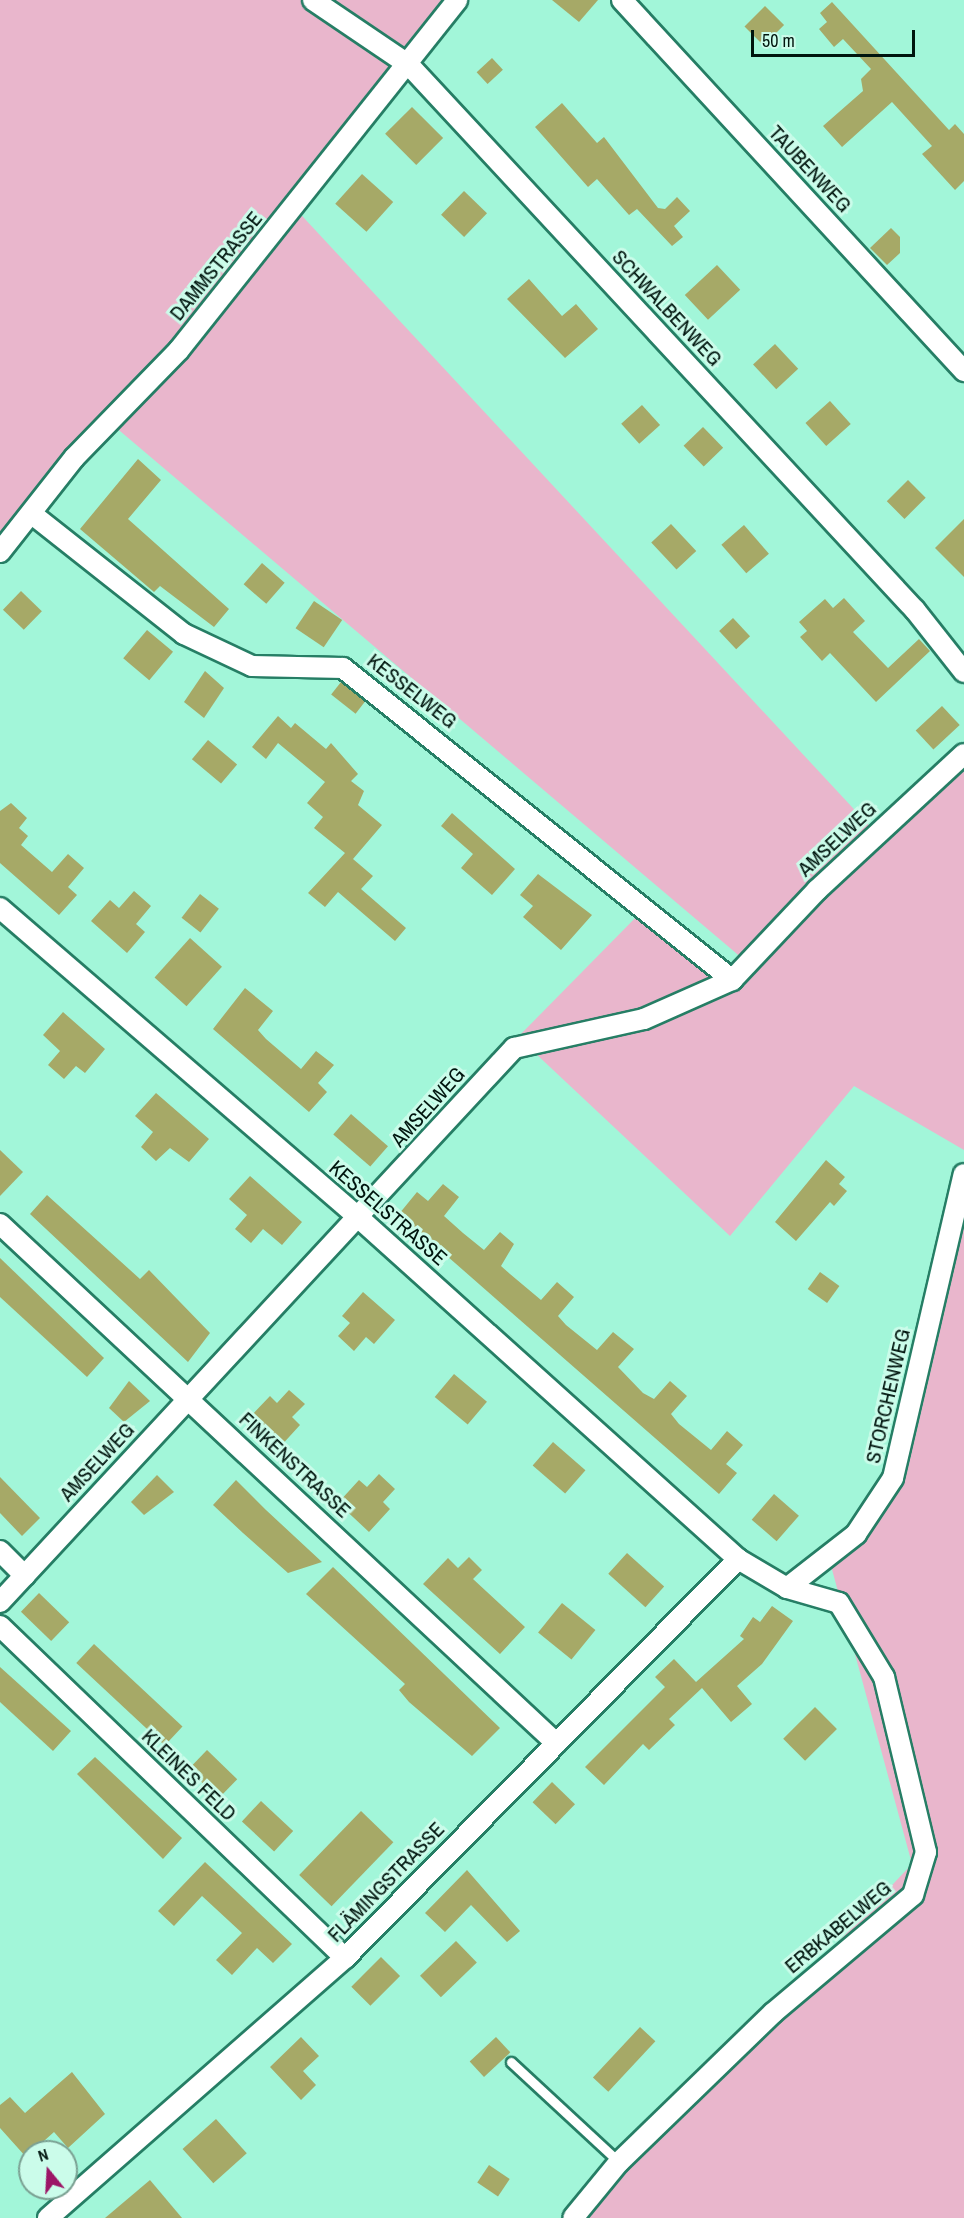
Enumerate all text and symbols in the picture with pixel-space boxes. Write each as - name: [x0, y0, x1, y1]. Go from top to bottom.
- scale bar: [754, 18, 918, 56]
- text: 50 m: [762, 28, 795, 53]
- street label: TAUBENWEG: [763, 120, 857, 218]
- street label: DAMMSTRASSE: [164, 206, 268, 326]
- street label: SCHWALBENWEG: [607, 245, 727, 371]
- street label: KESSELWEG: [362, 648, 462, 734]
- street label: AMSELWEG: [792, 796, 882, 882]
- street label: AMSELWEG: [386, 1062, 470, 1152]
- street label: KESSELSTRASSE: [324, 1155, 452, 1271]
- street label: STORCHENWEG: [860, 1326, 916, 1466]
- street label: FINKENSTRASSE: [234, 1407, 356, 1523]
- street label: AMSELWEG: [54, 1417, 140, 1507]
- street label: KLEINES FELD: [137, 1724, 241, 1826]
- street label: FLÄMINGSTRASSE: [322, 1817, 450, 1947]
- street label: ERBKABELWEG: [780, 1875, 896, 1979]
- north arrow: [18, 2140, 78, 2200]
- text: N: [35, 2143, 51, 2167]

